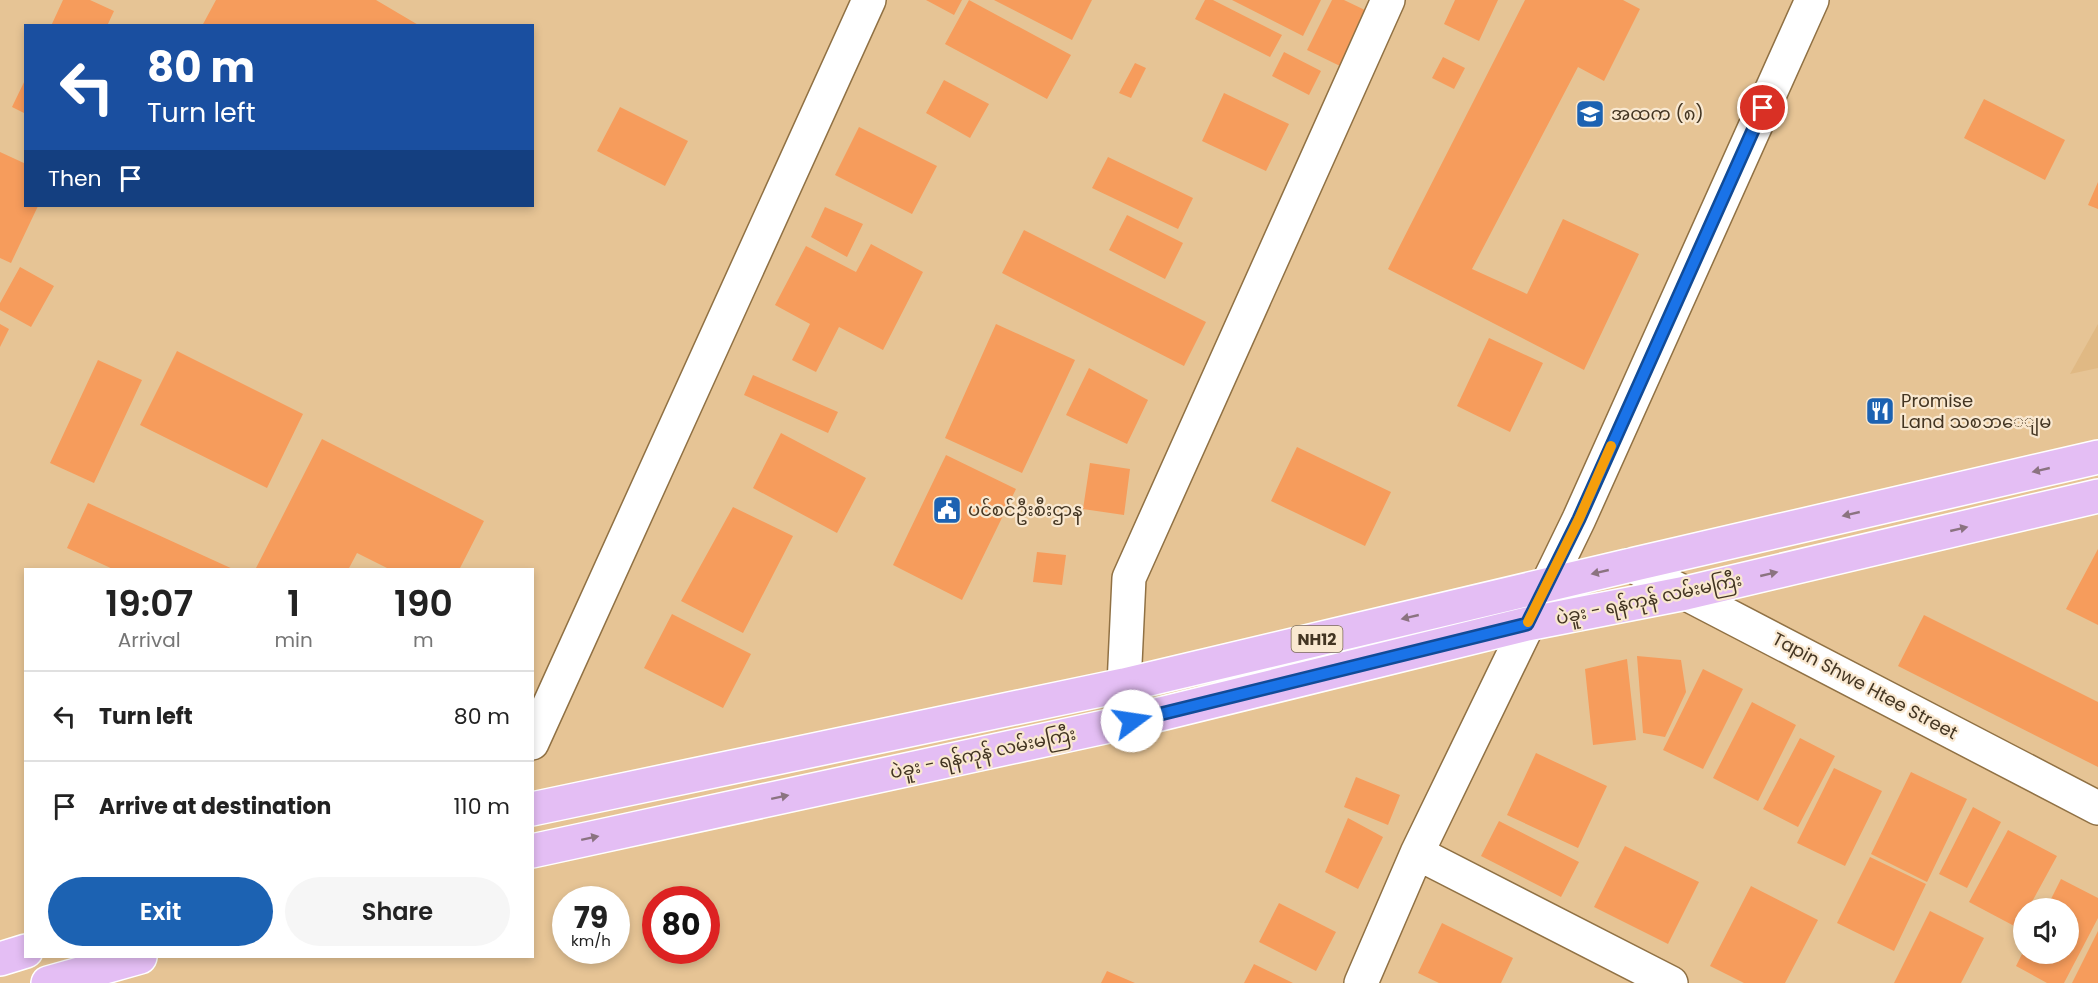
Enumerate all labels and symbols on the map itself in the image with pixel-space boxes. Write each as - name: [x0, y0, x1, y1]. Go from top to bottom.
- pin: [1737, 82, 1788, 133]
- school or university icon: အထက (၈): [1574, 98, 1606, 130]
- place label: အထက (၈): [1611, 101, 1704, 126]
- place label: Promise Land သစၥာေျမ: [1901, 388, 2051, 437]
- restaurant icon: Promise Land သစၥာေျမ: [1864, 395, 1896, 427]
- one-way arrow: [2031, 466, 2050, 475]
- public building icon: ပင်စင်ဦးစီးဌာန: [931, 494, 963, 526]
- place label: ပင်စင်ဦးစီးဌာန: [968, 496, 1083, 525]
- one-way arrow: [1842, 509, 1860, 519]
- one-way arrow: [1950, 523, 1968, 533]
- street label: ပဲခူး - ရန်ကုန် လမ်းမကြီး: [1553, 566, 1745, 633]
- one-way arrow: [1590, 568, 1609, 578]
- one-way arrow: [1760, 568, 1778, 578]
- one-way arrow: [1401, 613, 1419, 623]
- road number: NH12: [1292, 626, 1342, 652]
- street label: Tapin Shwe Htee Street: [1768, 626, 1962, 745]
- position arrow: [1100, 689, 1164, 753]
- street label: ပဲခူး - ရန်ကုန် လမ်းမကြီး: [887, 720, 1079, 787]
- one-way arrow: [771, 792, 790, 801]
- one-way arrow: [580, 833, 599, 843]
- speed limit sign: 80: [642, 886, 720, 964]

